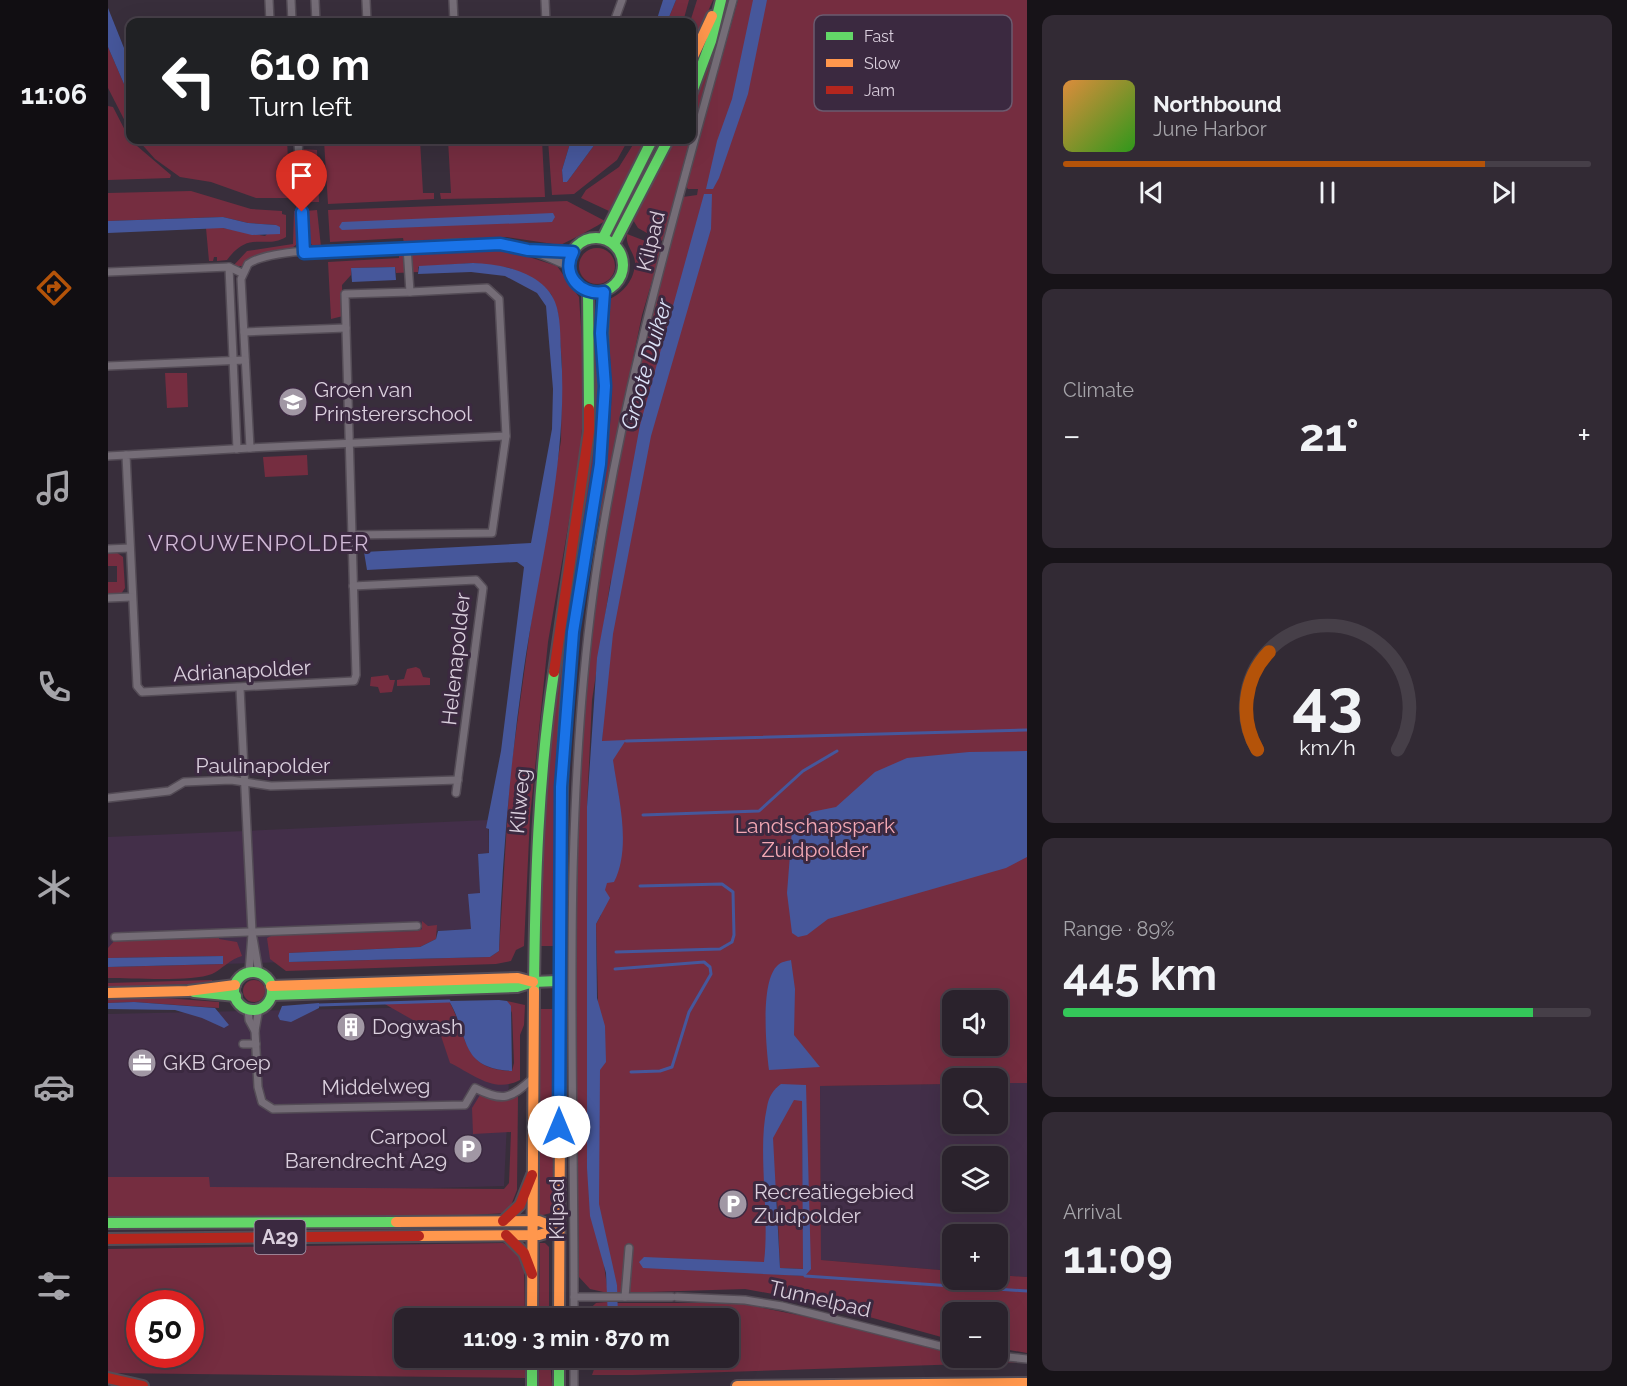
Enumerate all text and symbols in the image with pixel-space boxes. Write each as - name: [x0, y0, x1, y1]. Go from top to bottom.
- legend: [814, 15, 1012, 111]
- text: Fast: [864, 27, 895, 46]
- text: 610 m: [249, 41, 370, 90]
- icon: left: [150, 42, 228, 120]
- text: Slow: [864, 54, 900, 73]
- text: 11:06: [21, 79, 87, 110]
- text: Jam: [864, 81, 895, 100]
- text: Turn left: [249, 91, 352, 122]
- text: Northbound: [1153, 91, 1282, 117]
- text: June Harbor: [1153, 117, 1267, 141]
- pin: [276, 150, 327, 212]
- icon: arrive: [285, 159, 318, 192]
- icon: previous: [1135, 176, 1168, 209]
- icon: pause: [1311, 176, 1344, 209]
- icon: next: [1487, 176, 1520, 209]
- street label: Kilpad: [631, 208, 670, 274]
- icon: directions: [33, 267, 75, 309]
- water label: Groote Duiker: [615, 294, 677, 432]
- place label: Groen van Prinstererschool: [314, 377, 472, 426]
- text: Climate: [1063, 378, 1134, 402]
- school or university icon: Groen van Prinstererschool: [277, 386, 309, 418]
- text: 21°: [1299, 409, 1359, 462]
- text: −: [1063, 416, 1081, 455]
- text: +: [1577, 416, 1591, 455]
- icon: music: [33, 467, 75, 509]
- district label: VROUWENPOLDER: [148, 530, 370, 556]
- street label: Helenapolder: [436, 591, 475, 727]
- street label: Adrianapolder: [172, 654, 312, 687]
- text: 43: [1292, 665, 1362, 739]
- icon: phone: [33, 666, 75, 708]
- text: km/h: [1299, 735, 1355, 760]
- street label: Paulinapolder: [196, 753, 331, 778]
- street label: Kilweg: [504, 767, 535, 835]
- park label: Landschapspark Zuidpolder: [735, 813, 895, 862]
- icon: climate: [33, 866, 75, 908]
- text: Range · 89%: [1063, 917, 1174, 941]
- text: 445 km: [1063, 948, 1217, 1001]
- map controls: [942, 990, 1008, 1368]
- button: sound: [942, 990, 1008, 1056]
- building icon: Dogwash: [335, 1011, 367, 1043]
- place label: Dogwash: [372, 1014, 463, 1039]
- office icon: GKB Groep: [126, 1047, 158, 1079]
- place label: GKB Groep: [163, 1050, 271, 1075]
- icon: car: [33, 1066, 75, 1108]
- button: search: [942, 1068, 1008, 1134]
- street label: Middelweg: [321, 1073, 431, 1100]
- position arrow: [527, 1095, 591, 1159]
- place label: Carpool Barendrecht A29: [285, 1124, 447, 1173]
- parking icon: Carpool Barendrecht A29: [452, 1133, 484, 1165]
- button: layers: [942, 1146, 1008, 1212]
- street label: Kilpad: [544, 1178, 569, 1240]
- place label: Recreatiegebied Zuidpolder: [754, 1179, 914, 1228]
- parking icon: Recreatiegebied Zuidpolder: [717, 1188, 749, 1220]
- text: Arrival: [1063, 1200, 1122, 1224]
- road number: A29: [254, 1220, 306, 1254]
- button: +: [942, 1224, 1008, 1290]
- text: 11:09: [1063, 1231, 1173, 1284]
- icon: filters: [33, 1265, 75, 1307]
- street label: Tunnelpad: [767, 1275, 873, 1322]
- speed limit sign: 50: [126, 1290, 204, 1368]
- button: −: [942, 1302, 1008, 1368]
- text: 11:09 · 3 min · 870 m: [463, 1325, 670, 1351]

